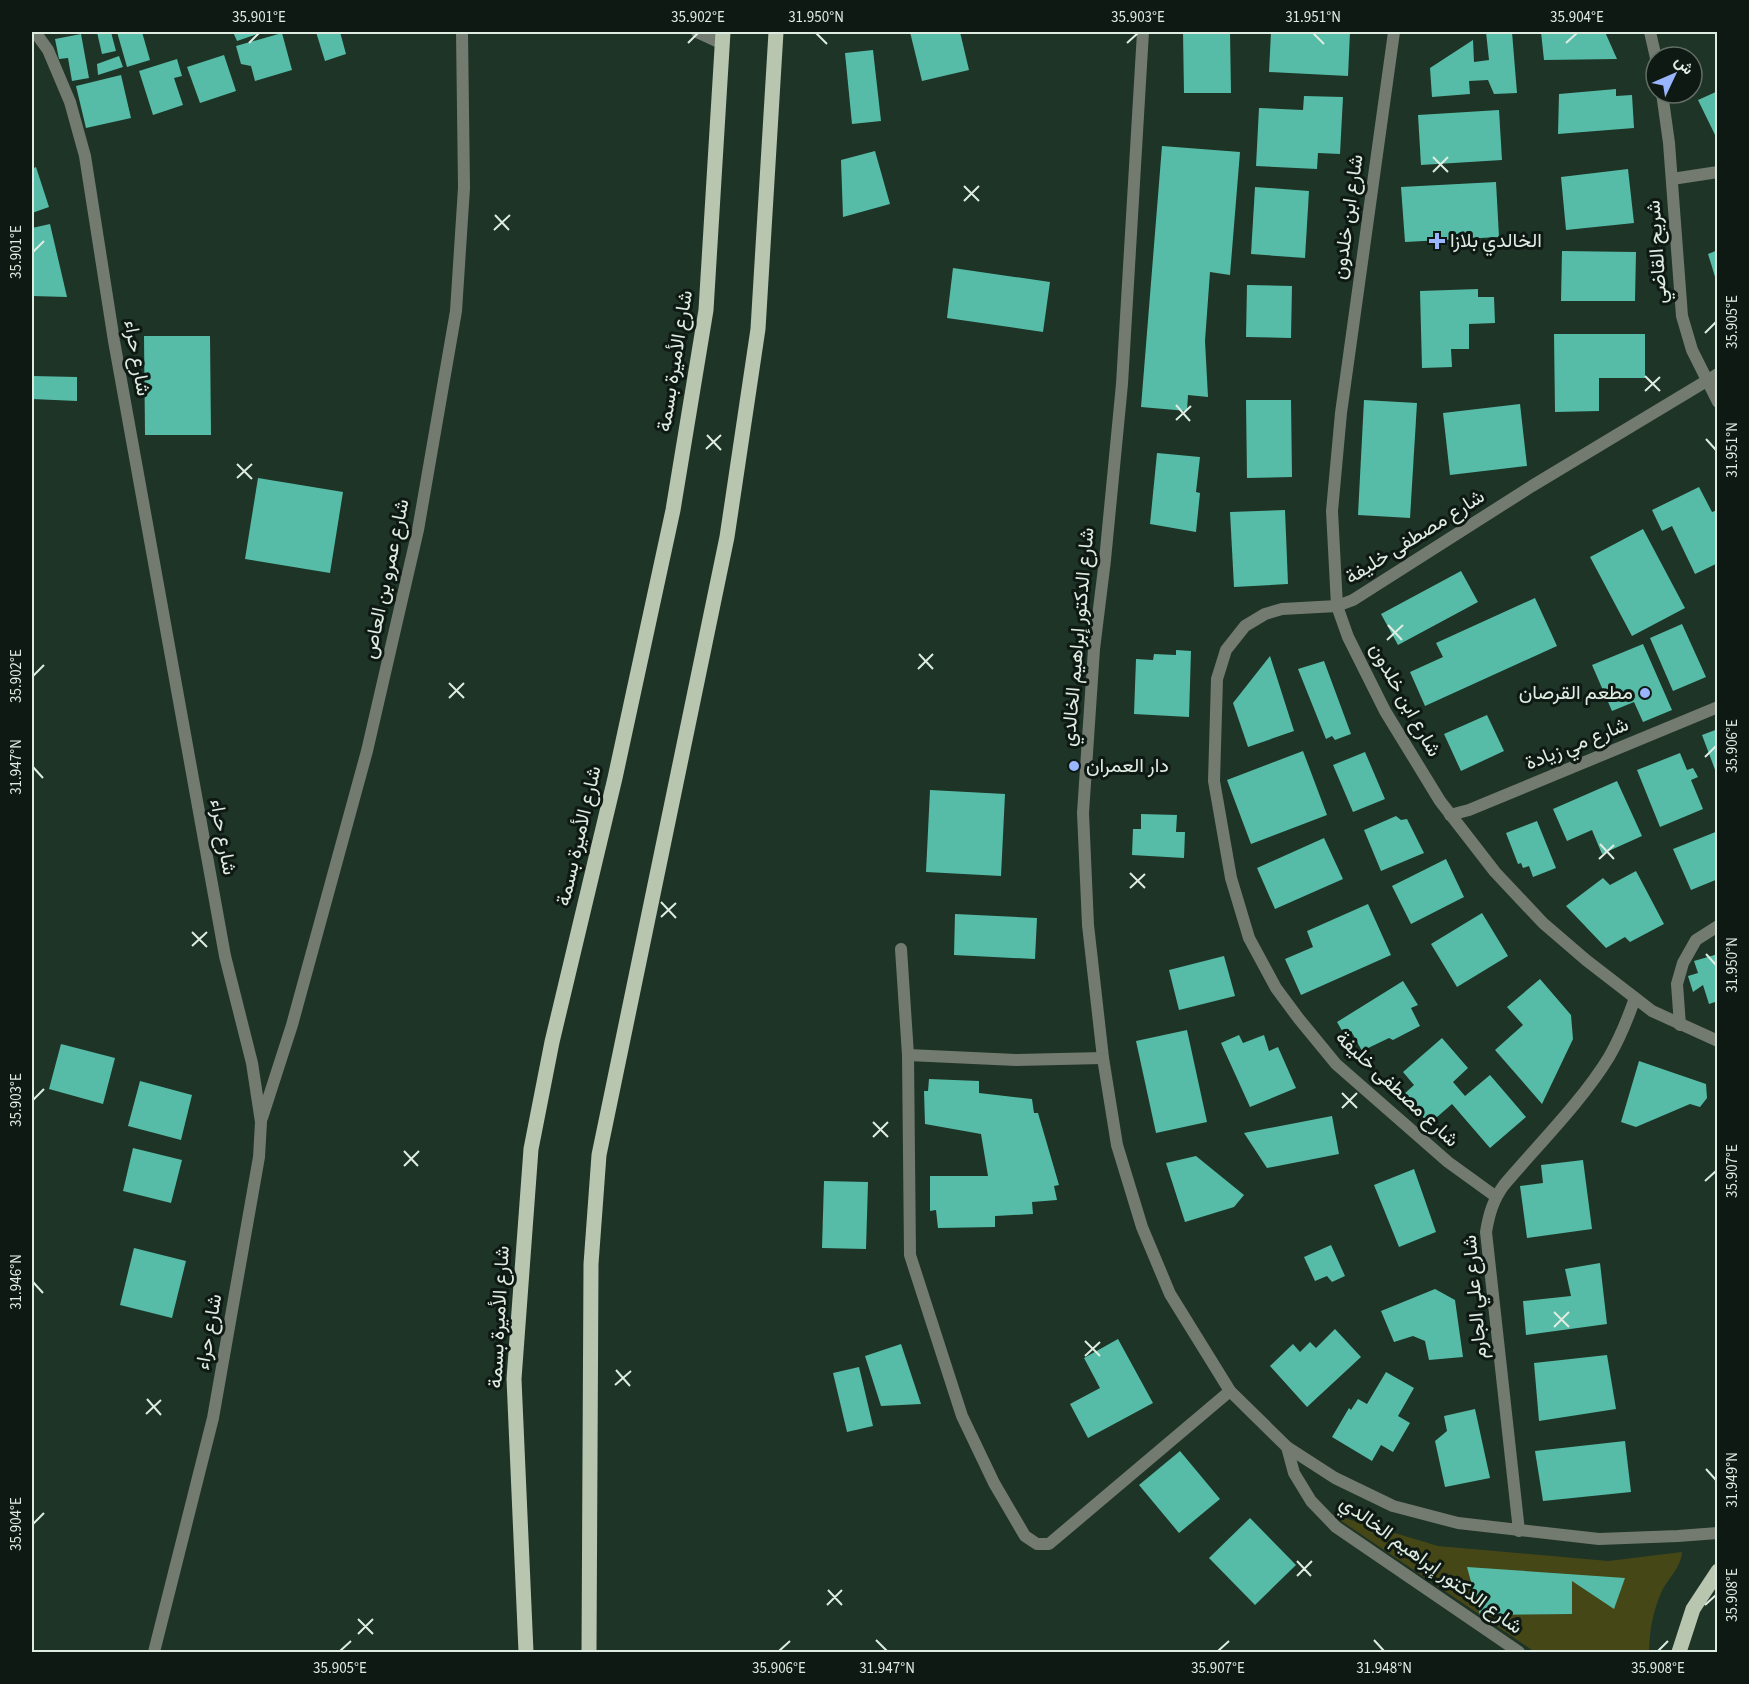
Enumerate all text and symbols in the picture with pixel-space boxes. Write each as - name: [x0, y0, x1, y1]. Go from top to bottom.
- text: 35.901°E: [232, 7, 286, 28]
- text: 35.902°E: [671, 7, 725, 28]
- text: 31.950°N: [788, 7, 844, 28]
- text: 35.903°E: [1111, 7, 1165, 28]
- text: 31.951°N: [1285, 7, 1341, 28]
- text: 35.904°E: [1550, 7, 1604, 28]
- north arrow: [1644, 45, 1704, 105]
- text: ش: [1669, 51, 1699, 80]
- street label: شارع ابن خلدون: [1325, 153, 1371, 281]
- street label: شريح القاضي: [1639, 199, 1677, 305]
- text: 35.901°E: [6, 225, 27, 279]
- place label: الخالدي بلازا: [1450, 227, 1542, 257]
- marker: الخالدي بلازا: [1428, 232, 1446, 250]
- street label: شارع الأميرة بسمة: [650, 288, 700, 434]
- text: 35.905°E: [1722, 295, 1743, 349]
- street label: شارع حراء: [117, 318, 157, 398]
- text: 31.951°N: [1722, 422, 1743, 478]
- street label: شارع مصطفى خليفة: [1340, 483, 1490, 591]
- street label: شارع عمرو بن العاص: [355, 496, 417, 662]
- street label: شارع الدكتور إبراهيم الخالدي: [1054, 526, 1104, 748]
- street label: شارع ابن خلدون: [1362, 638, 1448, 762]
- text: 35.902°E: [6, 649, 27, 703]
- place label: مطعم القرصان: [1519, 679, 1633, 707]
- marker: مطعم القرصان: [1638, 686, 1652, 700]
- street label: شارع مي زيادة: [1521, 711, 1634, 779]
- text: 35.906°E: [1722, 719, 1743, 773]
- text: 31.947°N: [6, 739, 27, 795]
- place label: دار العمران: [1086, 752, 1169, 780]
- marker: دار العمران: [1067, 759, 1081, 773]
- street label: شارع الأميرة بسمة: [549, 763, 609, 909]
- street label: شارع حراء: [203, 797, 243, 877]
- text: 31.950°N: [1722, 937, 1743, 993]
- street label: شارع مصطفى خليفة: [1329, 1024, 1465, 1154]
- text: 35.903°E: [6, 1073, 27, 1127]
- text: 35.907°E: [1722, 1144, 1743, 1198]
- street label: شارع علي الجارم: [1456, 1234, 1496, 1360]
- street label: شارع الأميرة بسمة: [481, 1245, 517, 1389]
- text: 31.946°N: [6, 1254, 27, 1310]
- street label: شارع حراء: [189, 1292, 229, 1372]
- text: 31.949°N: [1722, 1452, 1743, 1508]
- street label: شارع الدكتور إبراهيم الخالدي: [1333, 1489, 1528, 1643]
- text: 35.904°E: [6, 1497, 27, 1551]
- text: 35.908°E: [1722, 1568, 1743, 1622]
- text: 35.905°E: [313, 1658, 367, 1679]
- text: 35.906°E: [752, 1658, 806, 1679]
- text: 31.947°N: [859, 1658, 915, 1679]
- text: 35.907°E: [1191, 1658, 1245, 1679]
- text: 31.948°N: [1356, 1658, 1412, 1679]
- text: 35.908°E: [1631, 1658, 1685, 1679]

